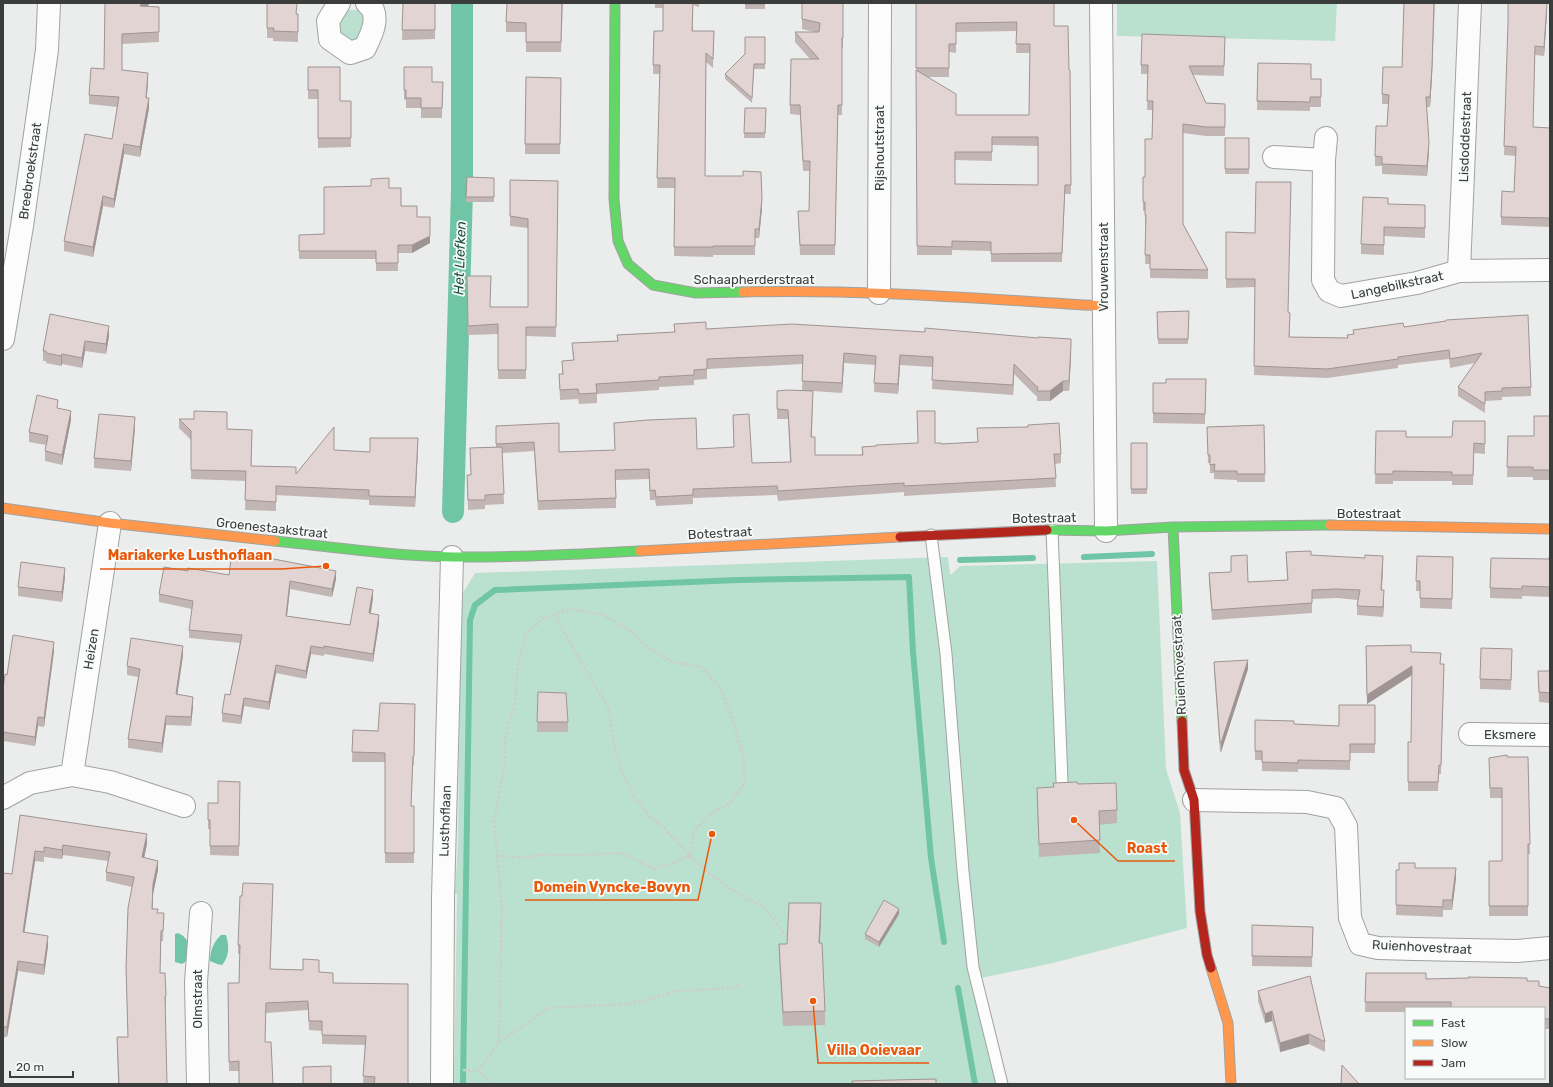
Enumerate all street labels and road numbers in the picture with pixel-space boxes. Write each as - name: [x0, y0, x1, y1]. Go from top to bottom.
- street label: Lisdoddestraat: [1456, 91, 1474, 183]
- street label: Rijshoutstraat: [872, 105, 887, 191]
- street label: Breebroekstraat: [16, 122, 44, 220]
- street label: Vrouwenstraat: [1096, 222, 1111, 312]
- street label: Langebilkstraat: [1349, 268, 1445, 303]
- street label: Schaapherderstraat: [693, 272, 815, 287]
- street label: Botestraat: [1337, 506, 1401, 521]
- street label: Botestraat: [1012, 510, 1076, 526]
- street label: Groenestaakstraat: [215, 515, 329, 541]
- street label: Botestraat: [687, 524, 753, 542]
- street label: Ruienhovestraat: [1169, 615, 1189, 715]
- street label: Heizen: [80, 627, 102, 671]
- street label: Eksmere: [1484, 727, 1536, 742]
- street label: Lusthoflaan: [436, 785, 454, 857]
- street label: Ruienhovestraat: [1372, 937, 1472, 957]
- street label: Olmstraat: [190, 969, 205, 1029]

